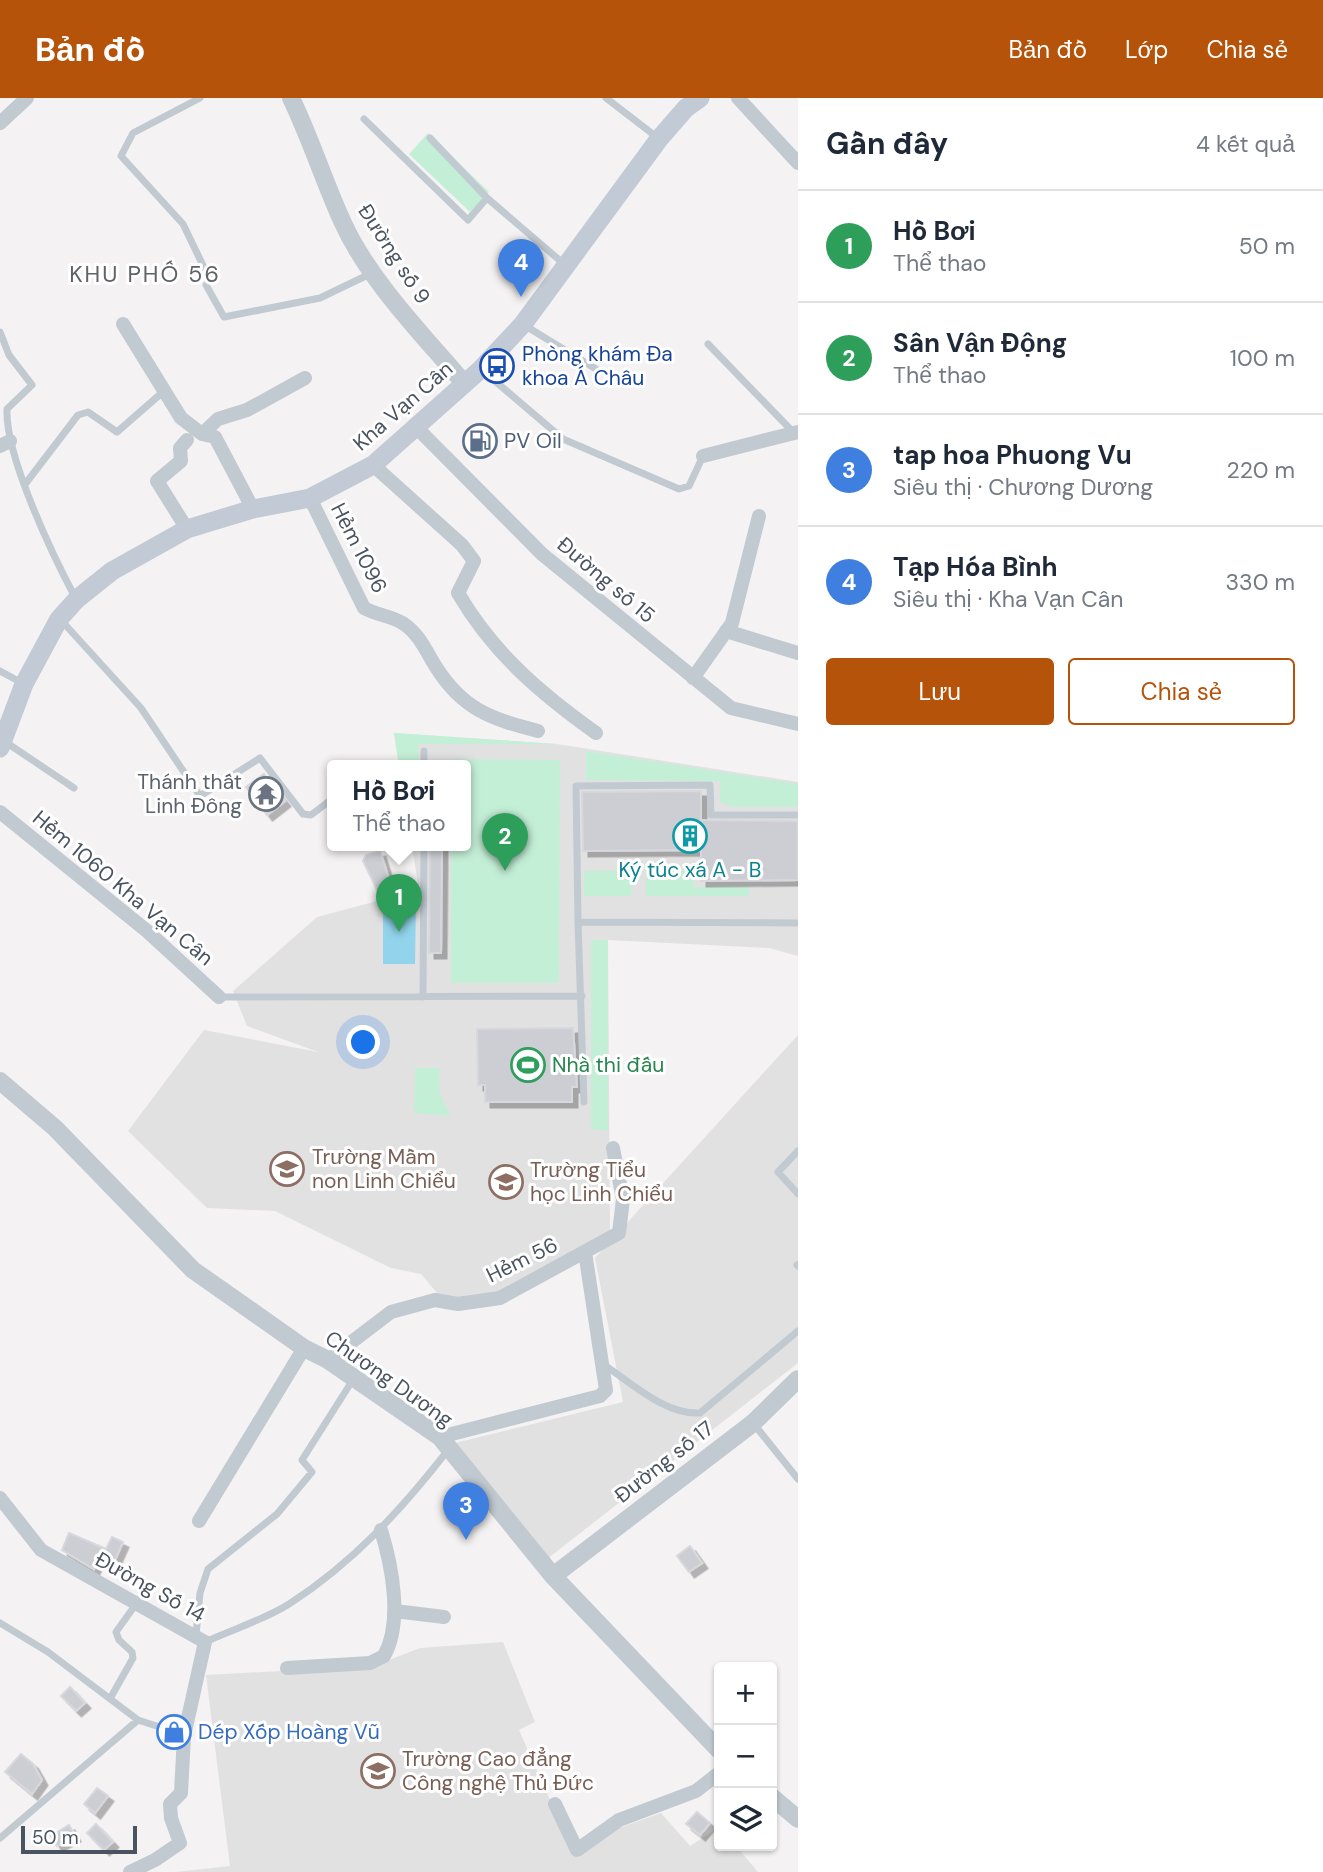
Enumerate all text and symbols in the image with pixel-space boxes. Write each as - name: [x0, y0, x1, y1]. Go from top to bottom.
- text: Bản đồ: [35, 28, 145, 71]
- text: Bản đồ: [1009, 34, 1087, 65]
- text: Lớp: [1125, 34, 1168, 65]
- text: Chia sẻ: [1206, 34, 1288, 65]
- text: Gần đây: [826, 124, 948, 163]
- text: 4 kết quả: [1196, 129, 1295, 159]
- street label: Đường số 9: [351, 199, 437, 309]
- text: Hồ Bơi: [893, 214, 976, 248]
- text: 1: [845, 231, 853, 261]
- text: 50 m: [1239, 231, 1295, 261]
- pin: 4: [498, 239, 544, 297]
- text: Thể thao: [893, 248, 986, 278]
- district label: KHU PHỐ 56: [69, 259, 221, 289]
- text: Sân Vận Động: [893, 326, 1067, 360]
- place label: Phòng khám Đa khoa Á Châu: [522, 340, 673, 392]
- text: 2: [842, 343, 856, 373]
- text: 100 m: [1230, 343, 1295, 373]
- bus stop icon: Phòng khám Đa khoa Á Châu: [478, 347, 516, 385]
- street label: Kha Vạn Cân: [347, 355, 459, 457]
- text: Thể thao: [893, 360, 986, 390]
- fuel station icon: PV Oil: [461, 422, 499, 460]
- place label: PV Oil: [504, 427, 562, 455]
- text: tap hoa Phuong Vu: [893, 438, 1132, 472]
- text: 3: [842, 455, 856, 485]
- text: 220 m: [1226, 455, 1295, 485]
- text: Siêu thị · Chương Dương: [893, 472, 1153, 502]
- street label: Hẻm 1096: [324, 498, 394, 598]
- street label: Đường số 15: [551, 531, 661, 629]
- text: Tạp Hóa Bình: [893, 550, 1058, 584]
- text: 4: [842, 567, 856, 597]
- text: 330 m: [1225, 567, 1295, 597]
- text: Siêu thị · Kha Vạn Cân: [893, 584, 1123, 614]
- button: Lưu: [826, 658, 1054, 725]
- button: Chia sẻ: [1068, 658, 1295, 725]
- popup: [327, 760, 471, 851]
- place label: Thánh thất Linh Đông: [137, 768, 242, 820]
- text: Hồ Bơi: [352, 774, 435, 808]
- temple icon: Thánh thất Linh Đông: [247, 775, 285, 813]
- street label: Hẻm 1060 Kha Vạn Cân: [27, 804, 219, 972]
- text: Thể thao: [352, 808, 446, 838]
- pin: 2: [482, 813, 528, 871]
- building icon: Ký túc xá A - B: [671, 817, 709, 855]
- place label: Ký túc xá A - B: [619, 856, 761, 884]
- pin: 1: [376, 874, 422, 932]
- your location: [346, 1025, 380, 1059]
- sports icon: Nhà thi đấu: [509, 1046, 547, 1084]
- place label: Nhà thi đấu: [552, 1051, 664, 1079]
- place label: Trường Mầm non Linh Chiểu: [312, 1143, 456, 1195]
- school or university icon: Trường Mầm non Linh Chiểu: [268, 1150, 306, 1188]
- place label: Trường Tiểu học Linh Chiểu: [530, 1156, 673, 1208]
- school or university icon: Trường Tiểu học Linh Chiểu: [487, 1163, 525, 1201]
- street label: Hẻm 56: [482, 1231, 562, 1289]
- street label: Chương Dương: [319, 1324, 459, 1434]
- street label: Đường số 17: [609, 1415, 719, 1509]
- pin: 3: [443, 1482, 489, 1540]
- street label: Đường Số 14: [90, 1545, 210, 1629]
- map controls: [714, 1662, 777, 1851]
- button: +: [714, 1662, 777, 1725]
- shop icon: Dép Xốp Hoàng Vũ: [155, 1713, 193, 1751]
- place label: Dép Xốp Hoàng Vũ: [198, 1718, 380, 1746]
- button: −: [714, 1725, 777, 1788]
- place label: Trường Cao đẳng Công nghệ Thủ Đức: [402, 1745, 594, 1797]
- school or university icon: Trường Cao đẳng Công nghệ Thủ Đức: [359, 1752, 397, 1790]
- button: layers: [714, 1788, 777, 1851]
- scale bar: [21, 1823, 136, 1855]
- text: 50 m: [32, 1825, 79, 1850]

